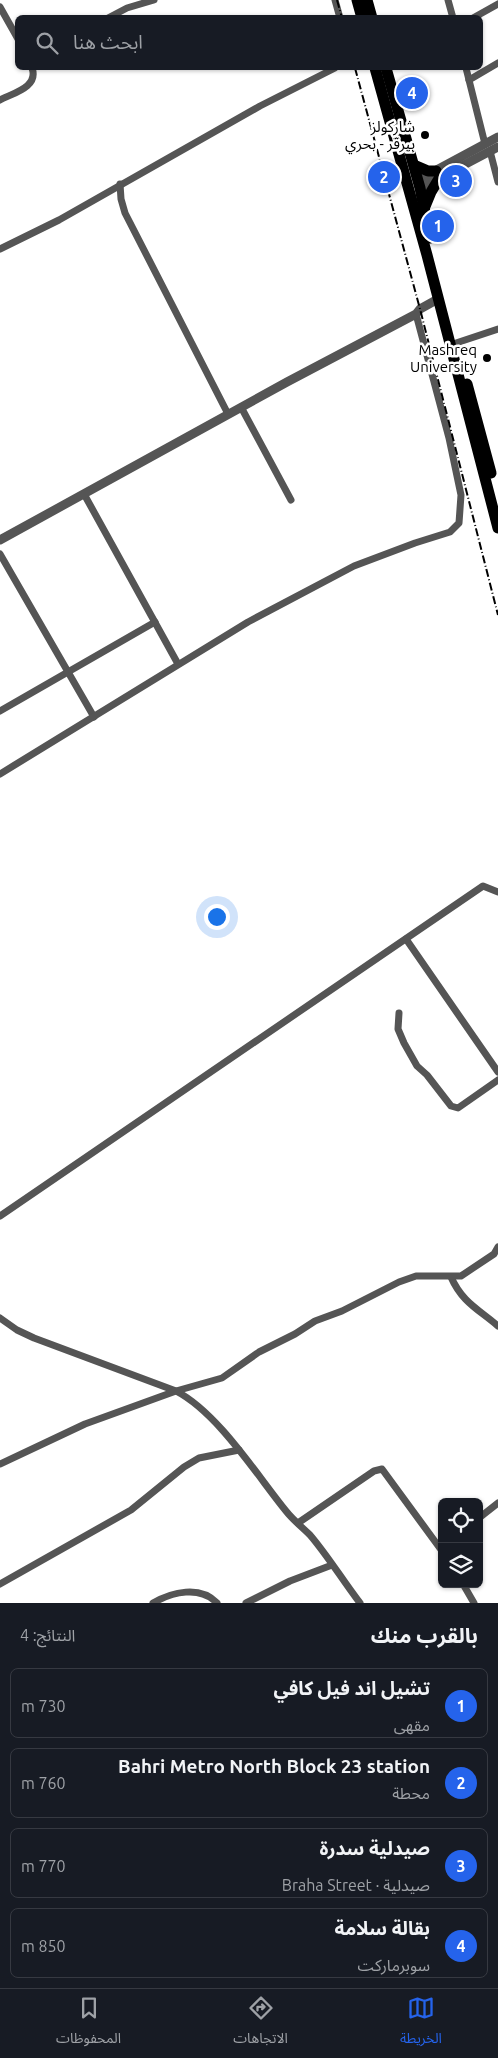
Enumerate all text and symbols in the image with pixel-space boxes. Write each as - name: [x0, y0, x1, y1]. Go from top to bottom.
- search box: [15, 15, 483, 70]
- icon: search: [33, 29, 61, 57]
- text: ابحث هنا: [73, 31, 143, 53]
- pin: 4: [396, 74, 428, 112]
- place label: شاركولز بيرقر - بحري: [345, 118, 415, 155]
- marker: شاركولز بيرقر - بحري: [419, 129, 431, 141]
- pin: 2: [368, 158, 400, 196]
- pin: 3: [440, 162, 472, 200]
- pin: 1: [422, 207, 454, 245]
- place label: Mashreq University: [410, 341, 477, 375]
- marker: Mashreq University: [481, 352, 493, 364]
- your location: [204, 904, 230, 930]
- map controls: [438, 1498, 483, 1588]
- button: locate: [438, 1498, 483, 1543]
- button: layers: [438, 1543, 483, 1588]
- text: بالقرب منك: [371, 1623, 478, 1647]
- text: النتائج: 4: [20, 1626, 75, 1644]
- text: تشيل اند فيل كافي: [274, 1677, 430, 1699]
- text: 730 m: [21, 1697, 66, 1715]
- text: 1: [456, 1697, 466, 1715]
- text: مقهى: [394, 1716, 430, 1734]
- text: Bahri Metro North Block 23 station: [118, 1755, 430, 1777]
- text: 760 m: [21, 1774, 66, 1792]
- text: 2: [456, 1774, 466, 1792]
- text: محطة: [392, 1784, 430, 1802]
- text: صيدلية سدرة: [320, 1837, 430, 1859]
- text: 770 m: [21, 1857, 66, 1875]
- text: 3: [456, 1857, 466, 1875]
- text: صيدلية · Braha Street: [282, 1876, 430, 1894]
- text: بقالة سلامة: [335, 1917, 430, 1939]
- text: 850 m: [21, 1937, 66, 1955]
- text: 4: [456, 1937, 466, 1955]
- text: سوبرماركت: [358, 1956, 430, 1974]
- tab: المحفوظات: [56, 1994, 121, 2053]
- tab: الاتجاهات: [233, 1994, 288, 2053]
- tab: الخريطة: [400, 1994, 442, 2053]

